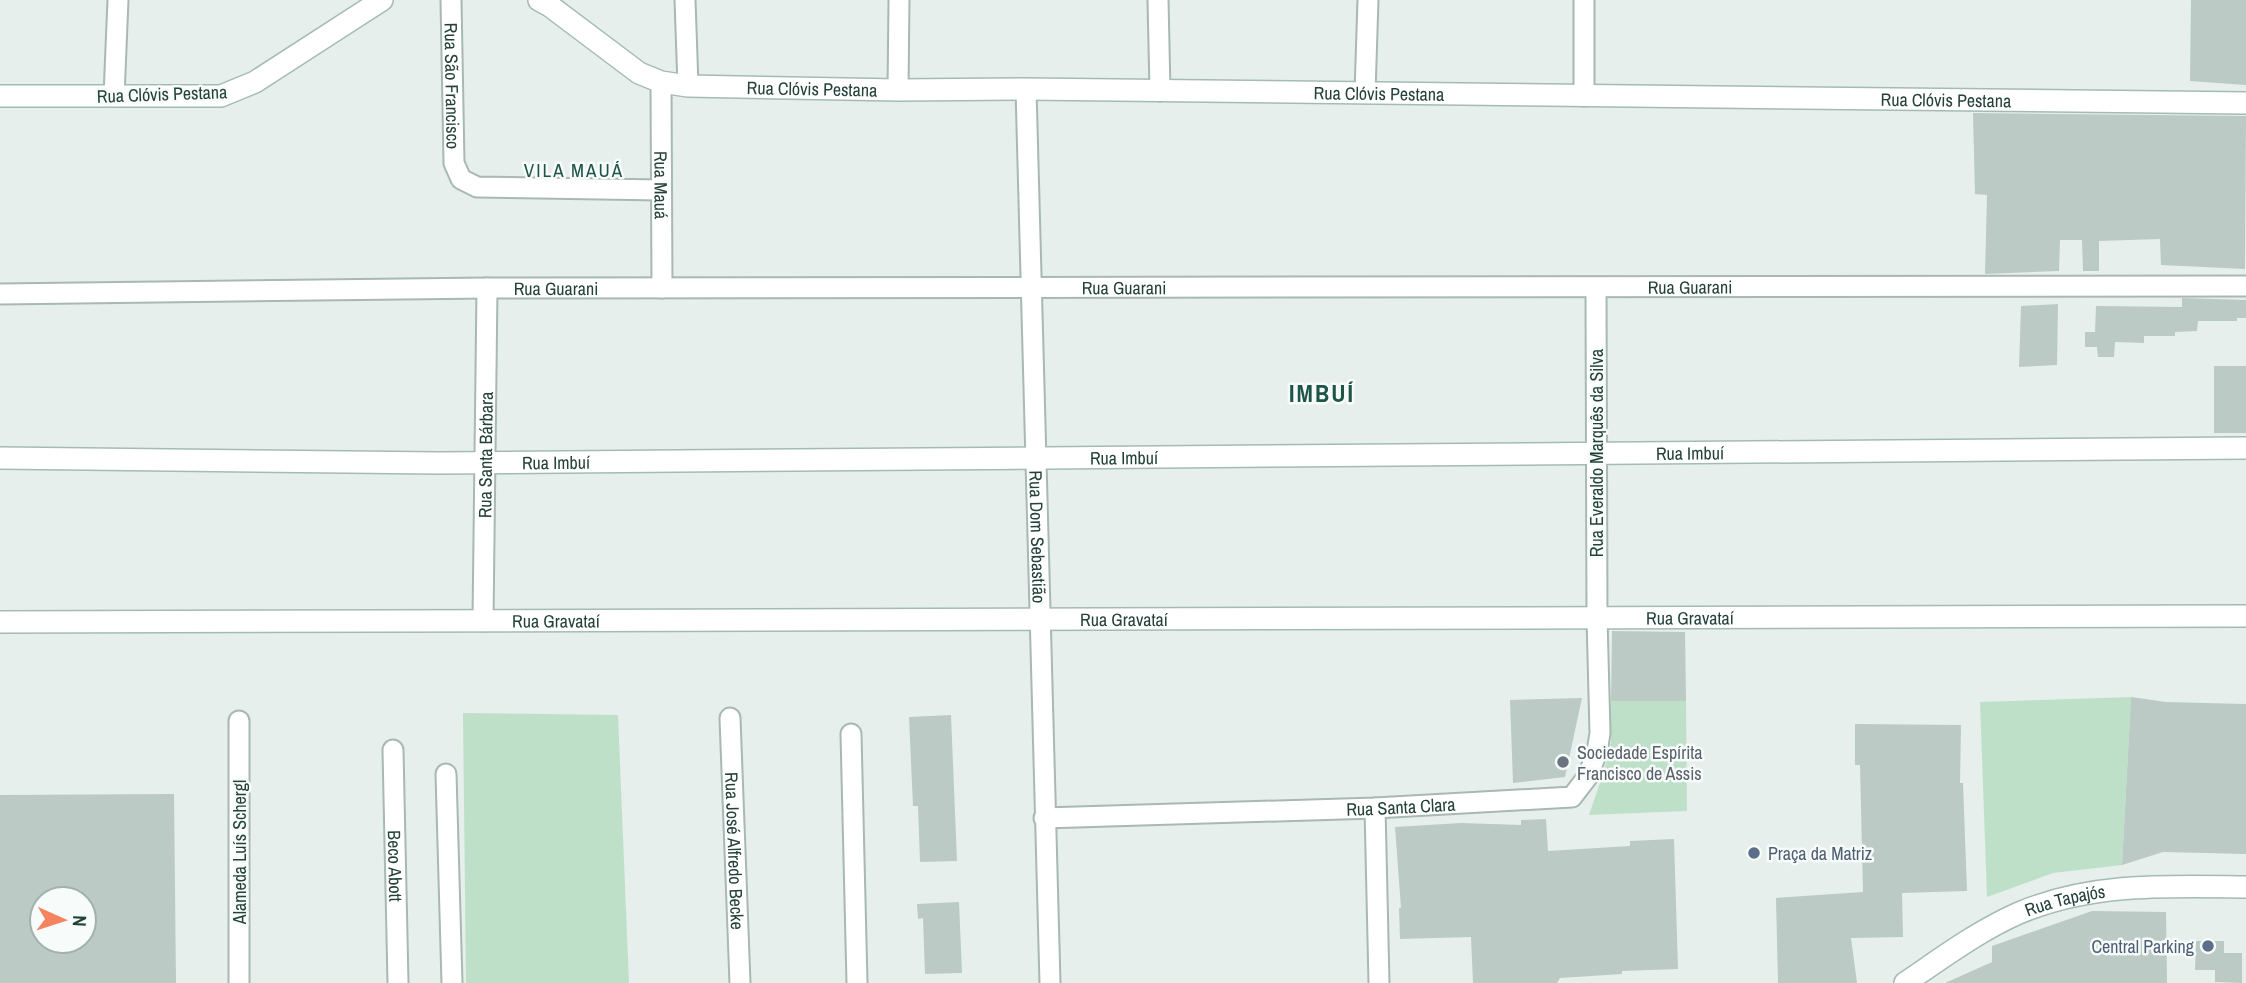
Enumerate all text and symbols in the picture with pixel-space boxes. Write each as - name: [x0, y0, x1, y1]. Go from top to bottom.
- street label: Rua São Francisco: [439, 23, 466, 149]
- street label: Rua Clóvis Pestana: [746, 75, 878, 102]
- street label: Rua Clóvis Pestana: [96, 79, 228, 109]
- street label: Rua Clóvis Pestana: [1314, 80, 1444, 106]
- street label: Rua Clóvis Pestana: [1880, 86, 2011, 113]
- street label: Rua Mauá: [649, 151, 674, 219]
- district label: VILA MAUÁ: [524, 157, 624, 183]
- street label: Rua Guarani: [1648, 274, 1732, 299]
- street label: Rua Guarani: [514, 275, 598, 300]
- street label: Rua Guarani: [1082, 275, 1166, 300]
- street label: Rua Everaldo Marquês da Silva: [1584, 349, 1609, 557]
- district label: IMBUÍ: [1289, 377, 1355, 409]
- street label: Rua Santa Bárbara: [472, 392, 498, 518]
- street label: Rua Imbuí: [1656, 440, 1725, 465]
- street label: Rua Imbuí: [1090, 445, 1159, 470]
- street label: Rua Imbuí: [522, 449, 591, 475]
- street label: Rua Dom Sebastião: [1024, 470, 1052, 604]
- street label: Rua Gravataí: [1646, 605, 1735, 630]
- street label: Rua Gravataí: [1080, 606, 1169, 632]
- street label: Rua Gravataí: [512, 608, 601, 633]
- place label: Sociedade Espírita Francisco de Assis: [1577, 740, 1703, 786]
- marker: Sociedade Espírita Francisco de Assis: [1555, 754, 1571, 770]
- street label: Rua José Alfredo Becke: [720, 772, 750, 930]
- street label: Alameda Luís Schergl: [227, 780, 252, 925]
- street label: Rua Santa Clara: [1346, 791, 1456, 821]
- street label: Beco Abott: [382, 830, 409, 902]
- place label: Praça da Matriz: [1768, 841, 1872, 866]
- marker: Praça da Matriz: [1746, 845, 1762, 861]
- street label: Rua Tapajós: [2021, 878, 2107, 922]
- north arrow: [28, 885, 98, 955]
- text: N: [67, 915, 93, 927]
- place label: Central Parking: [2091, 934, 2195, 959]
- marker: Central Parking: [2200, 938, 2216, 954]

